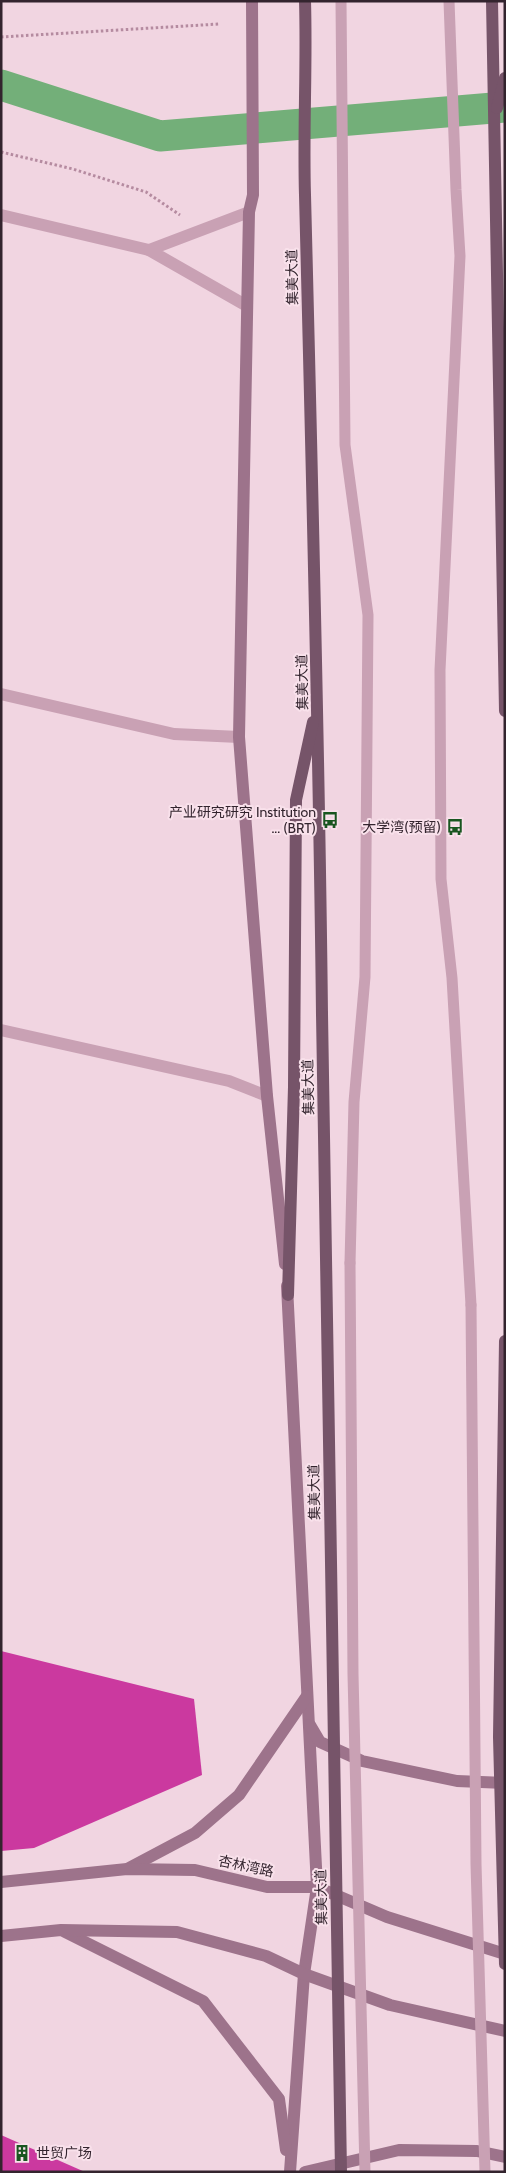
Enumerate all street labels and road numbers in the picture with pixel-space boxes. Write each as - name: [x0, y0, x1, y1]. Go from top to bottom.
- street label: 集美大道: [283, 249, 301, 305]
- street label: 集美大道: [293, 654, 311, 710]
- street label: 集美大道: [299, 1059, 317, 1115]
- street label: 集美大道: [305, 1464, 323, 1520]
- street label: 杏林湾路: [217, 1851, 275, 1881]
- street label: 集美大道: [312, 1869, 330, 1925]

